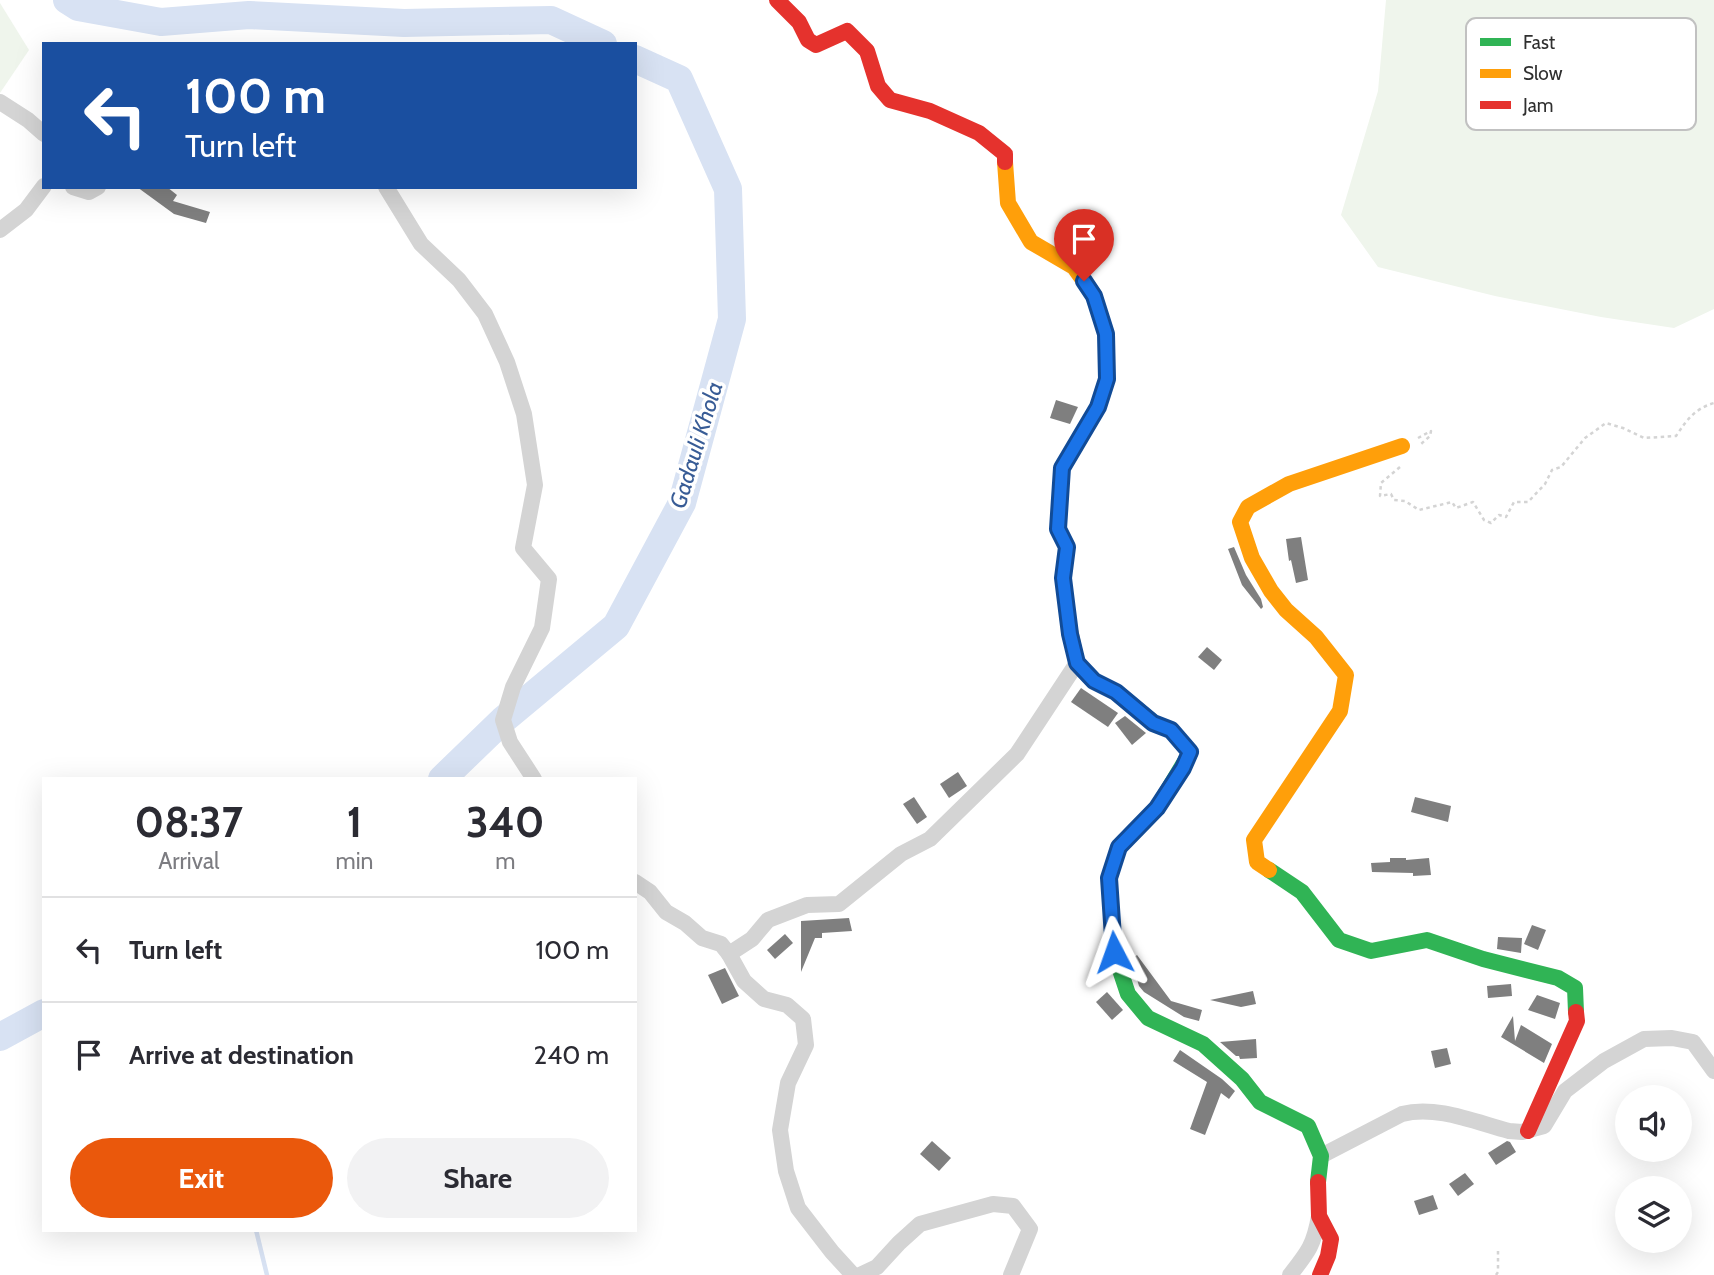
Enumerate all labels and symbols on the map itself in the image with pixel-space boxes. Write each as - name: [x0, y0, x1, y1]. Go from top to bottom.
- legend: [1466, 18, 1696, 130]
- text: Fast: [1523, 31, 1556, 54]
- text: Slow: [1523, 62, 1563, 85]
- text: Jam: [1522, 94, 1553, 117]
- pin: [1054, 209, 1114, 281]
- water label: Gadauli Khola: [663, 378, 729, 512]
- position arrow: [1077, 915, 1151, 989]

